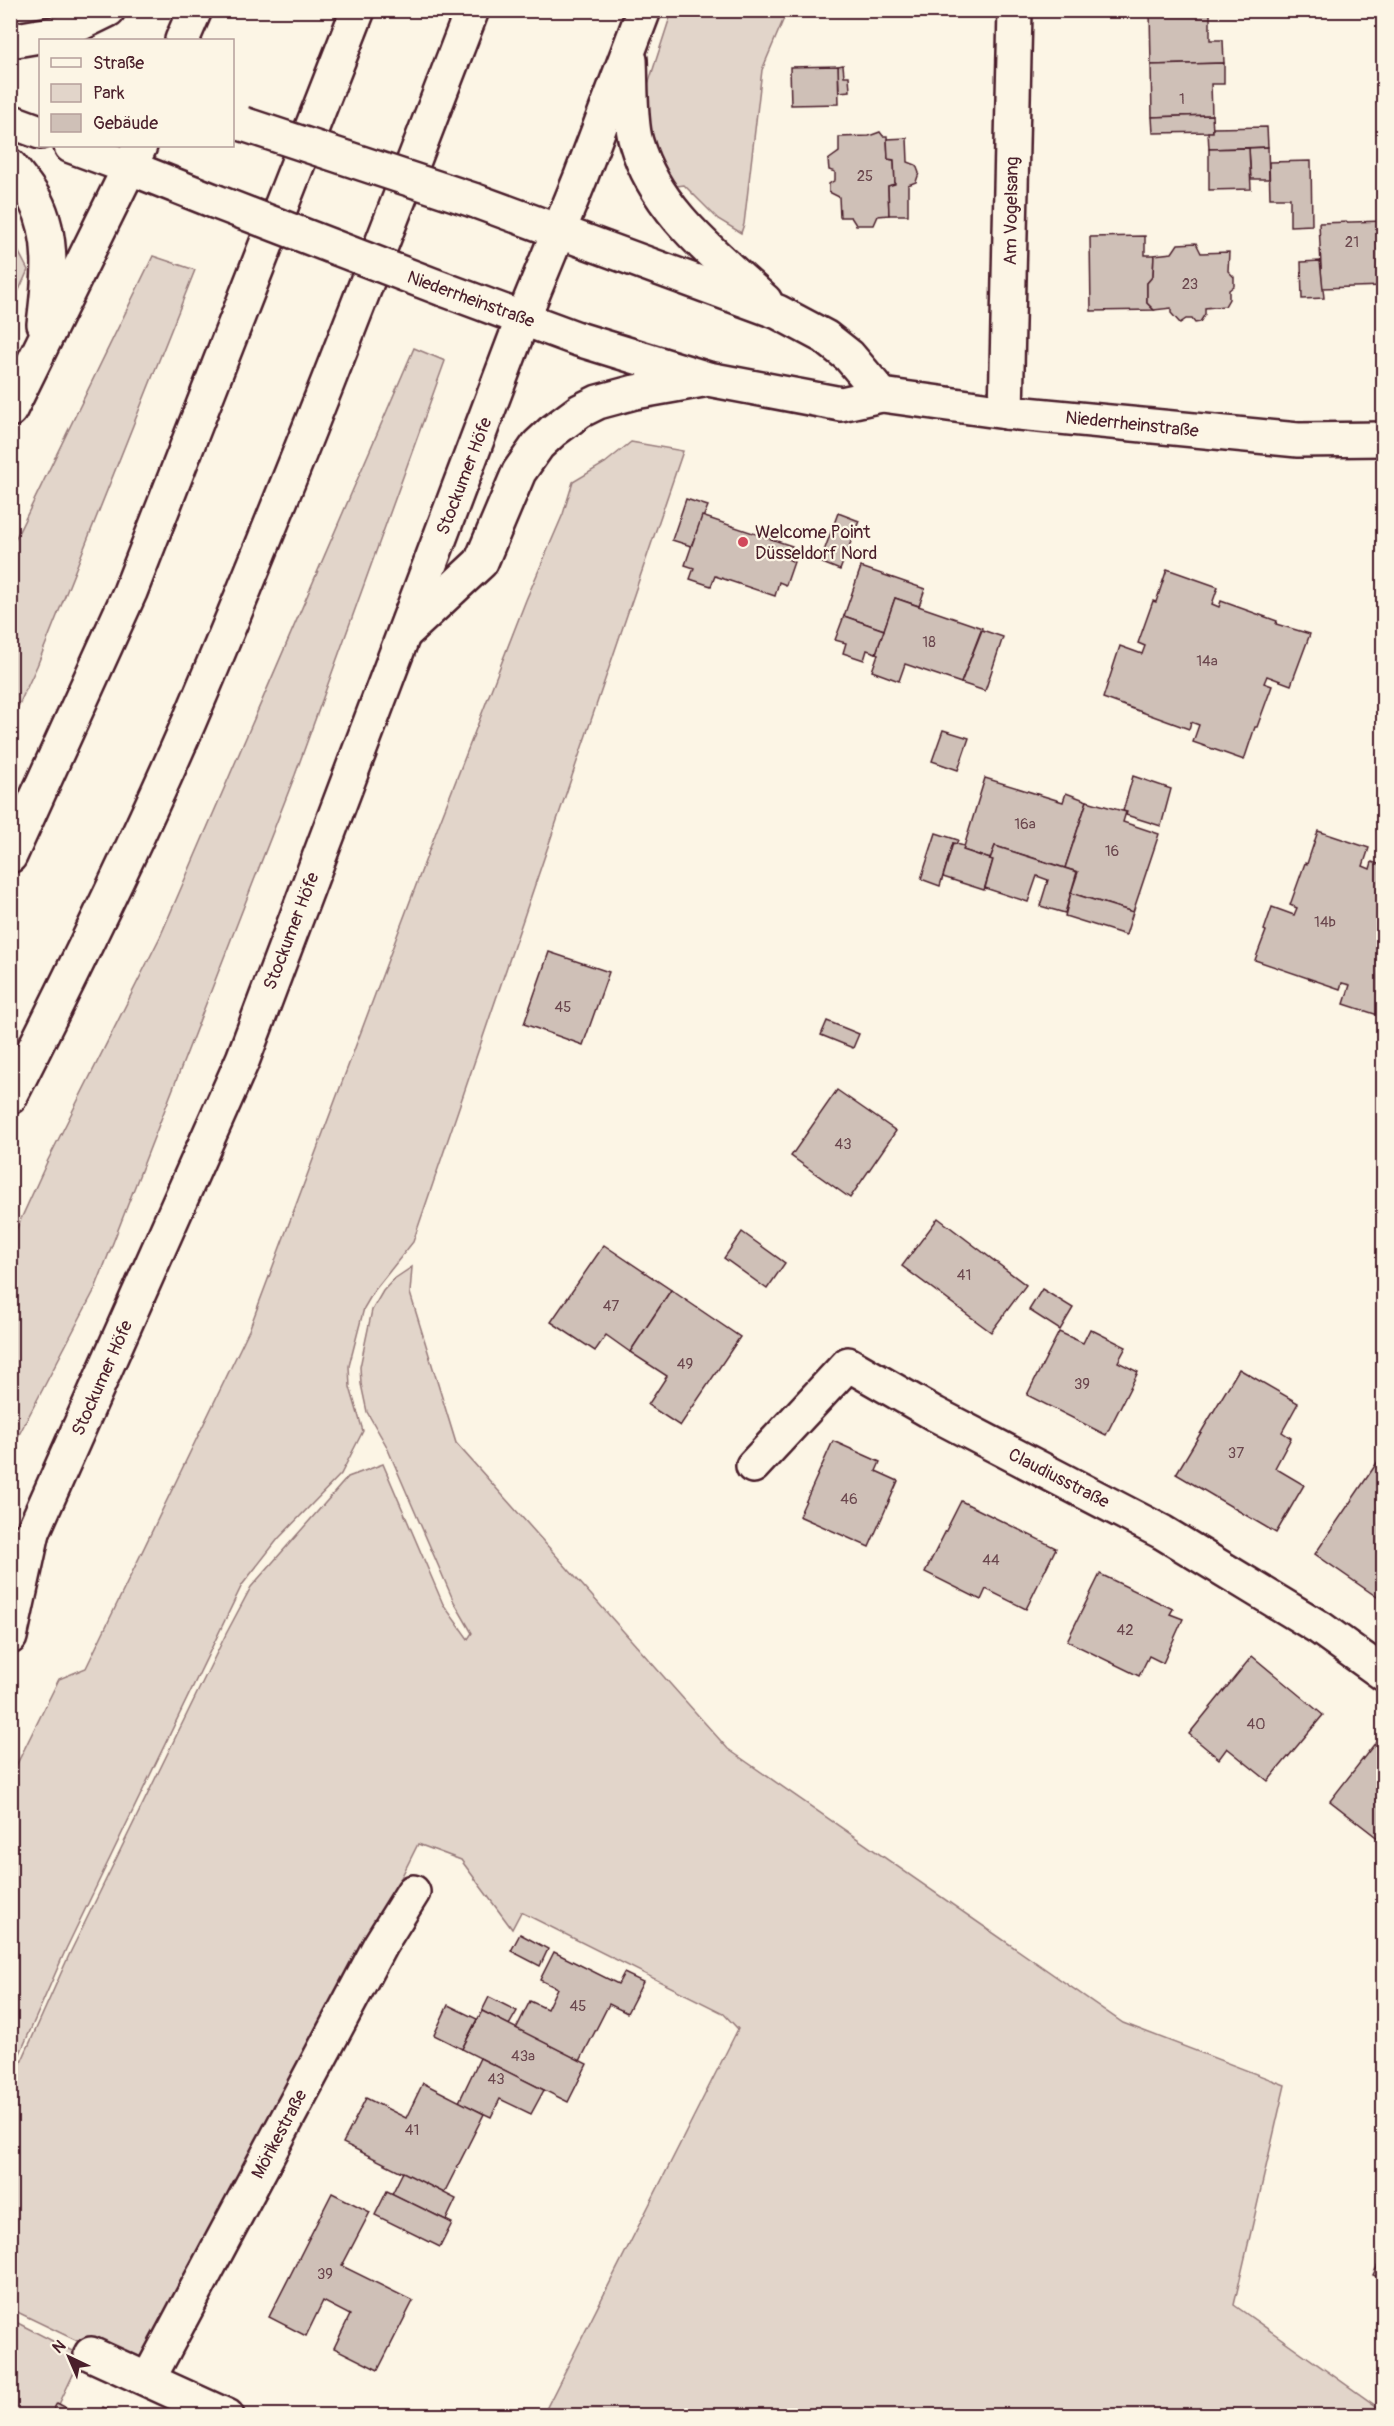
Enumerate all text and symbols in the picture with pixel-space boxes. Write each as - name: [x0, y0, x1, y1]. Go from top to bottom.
- legend: [39, 39, 234, 147]
- text: Straße: [93, 52, 144, 75]
- text: Park: [93, 82, 125, 105]
- house number: 1: [1179, 90, 1185, 109]
- text: Gebäude: [93, 112, 158, 135]
- street label: Am Vogelsang: [999, 156, 1024, 266]
- house number: 25: [857, 167, 873, 186]
- house number: 21: [1345, 233, 1359, 252]
- street label: Niederrheinstraße: [404, 266, 538, 333]
- house number: 23: [1182, 275, 1198, 294]
- street label: Niederrheinstraße: [1064, 406, 1200, 443]
- street label: Stockumer Höfe: [431, 414, 497, 538]
- place label: Welcome Point Düsseldorf Nord: [755, 521, 877, 565]
- marker: Welcome Point Düsseldorf Nord: [736, 535, 750, 549]
- house number: 18: [922, 633, 936, 652]
- house number: 14a: [1196, 652, 1218, 671]
- house number: 16a: [1014, 815, 1036, 834]
- house number: 16: [1105, 842, 1119, 861]
- street label: Stockumer Höfe: [258, 869, 324, 993]
- house number: 14b: [1314, 913, 1336, 932]
- house number: 45: [555, 998, 571, 1017]
- house number: 43: [834, 1135, 852, 1154]
- house number: 41: [957, 1266, 971, 1285]
- house number: 47: [603, 1297, 619, 1316]
- street label: Stockumer Höfe: [67, 1317, 138, 1440]
- house number: 49: [677, 1355, 693, 1374]
- house number: 39: [1074, 1375, 1090, 1394]
- street label: Claudiusstraße: [1004, 1443, 1113, 1514]
- house number: 37: [1228, 1444, 1244, 1463]
- house number: 46: [840, 1490, 858, 1509]
- house number: 44: [982, 1551, 1000, 1570]
- house number: 42: [1116, 1621, 1134, 1640]
- house number: 40: [1247, 1715, 1265, 1734]
- house number: 45: [570, 1997, 586, 2016]
- house number: 43a: [511, 2047, 535, 2066]
- house number: 43: [487, 2070, 505, 2089]
- street label: Mörikestraße: [246, 2086, 313, 2183]
- house number: 41: [405, 2121, 419, 2140]
- house number: 39: [317, 2265, 333, 2284]
- north arrow: [39, 2327, 99, 2387]
- text: N: [48, 2336, 70, 2358]

